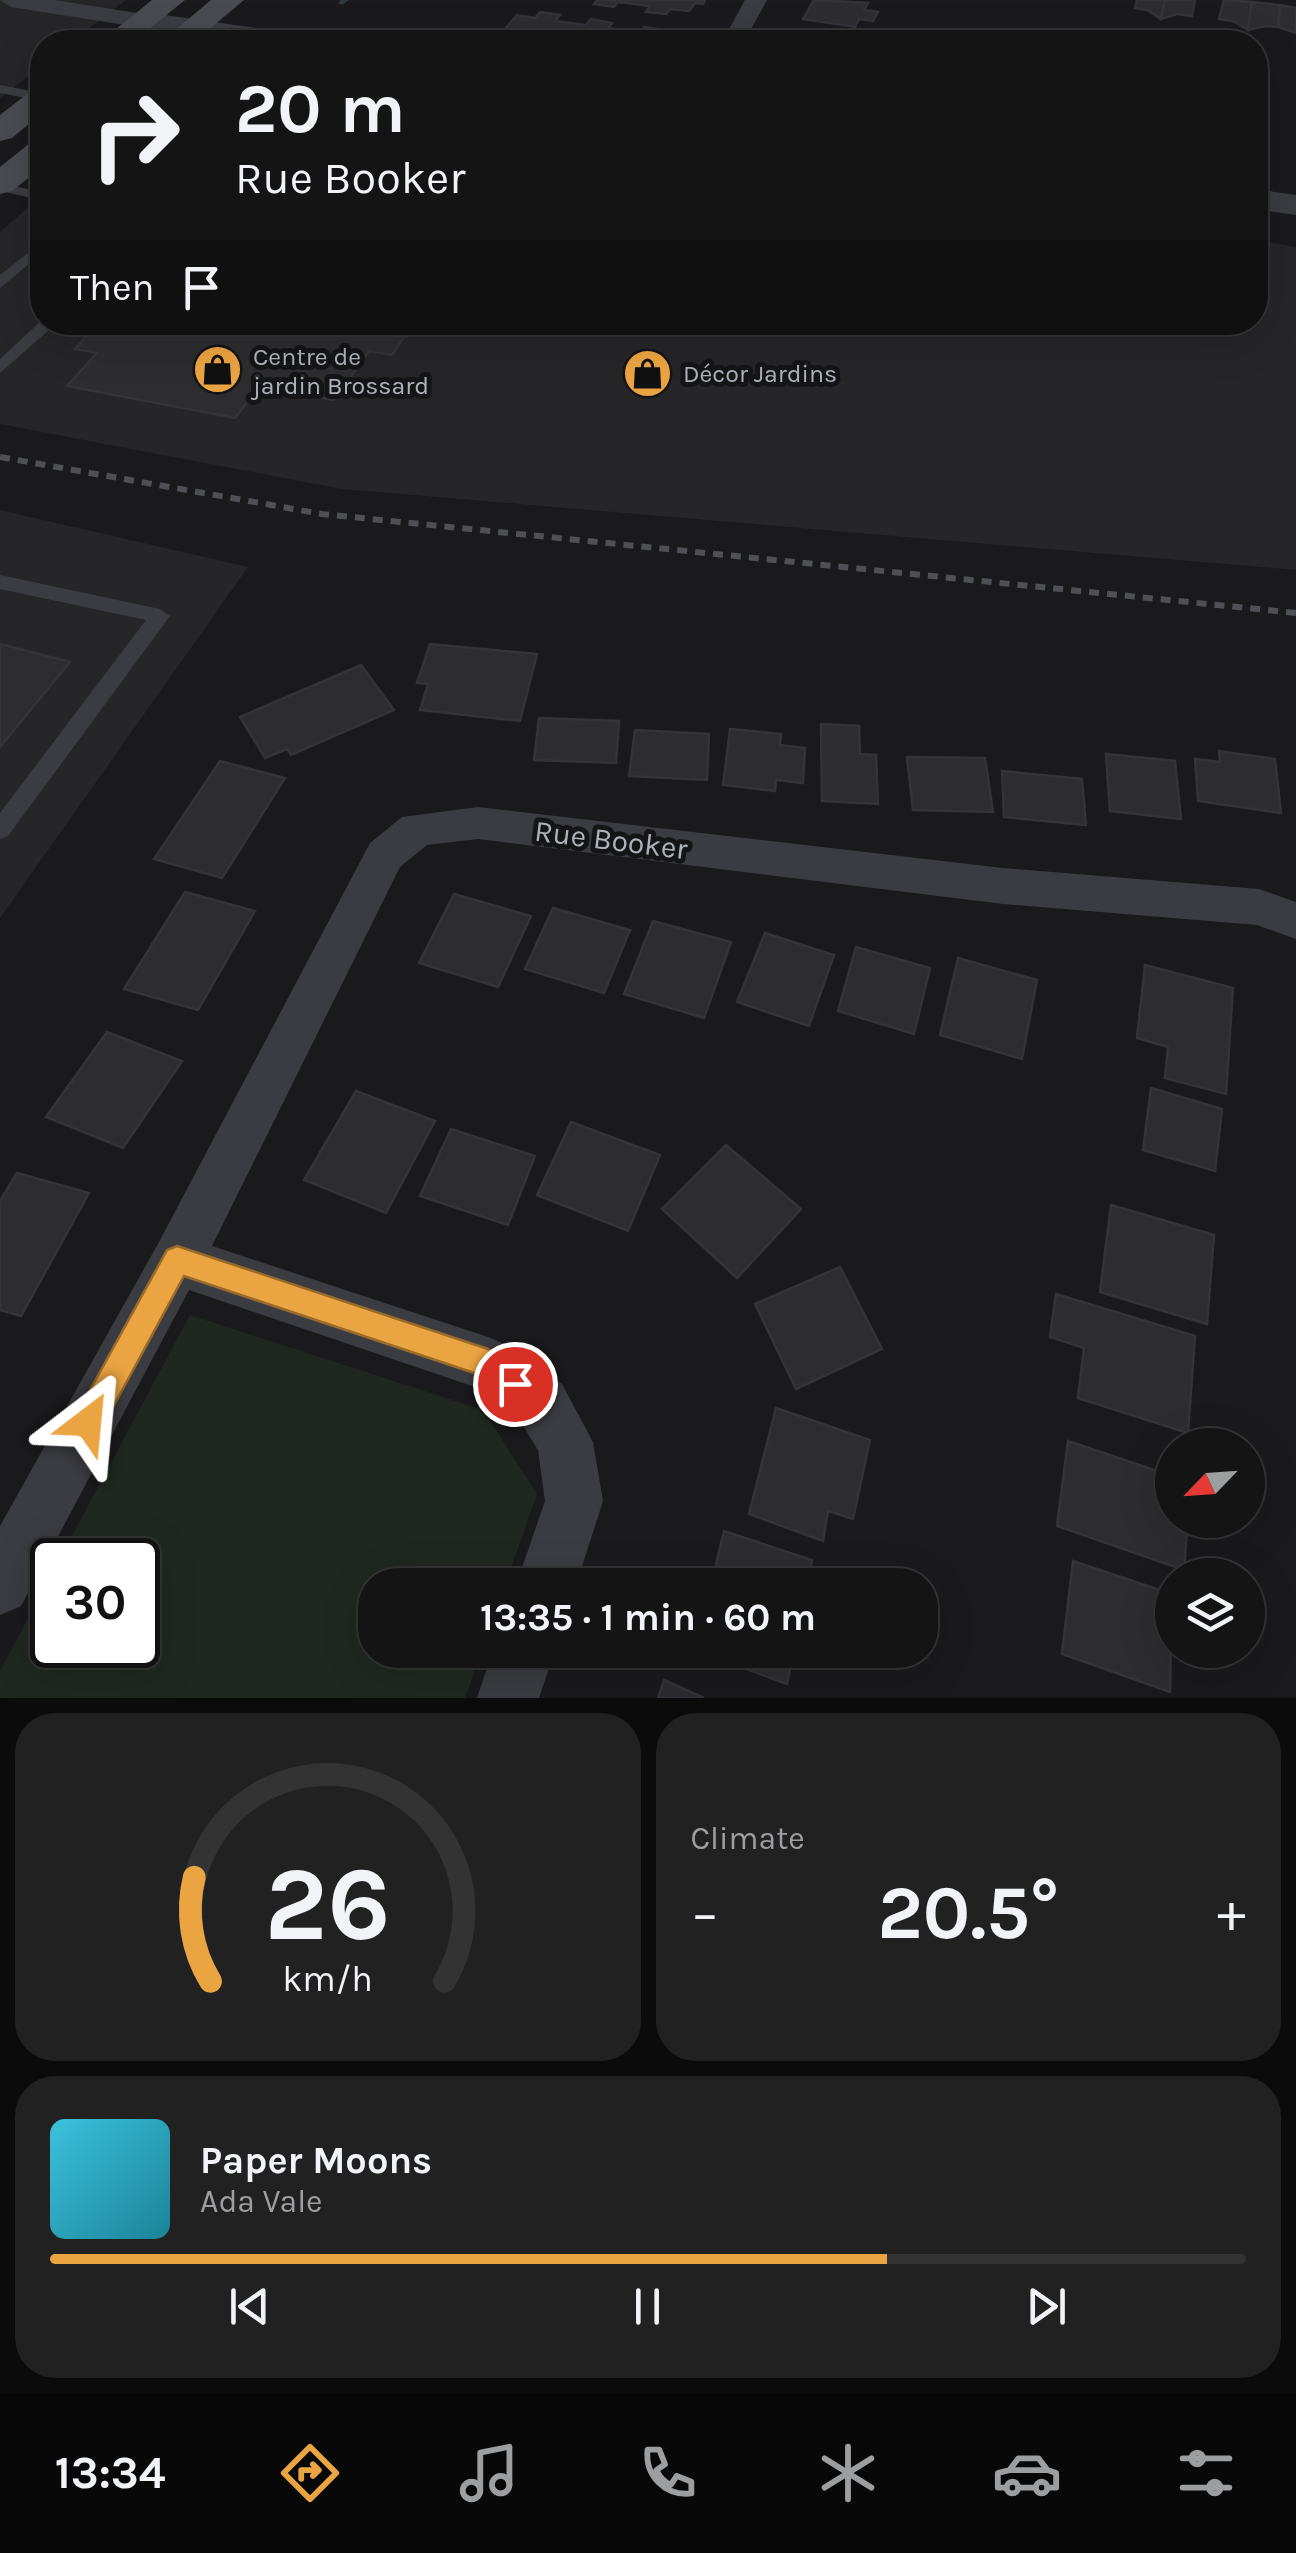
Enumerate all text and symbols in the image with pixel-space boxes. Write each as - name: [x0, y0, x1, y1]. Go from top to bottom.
- text: 20 m: [235, 68, 406, 150]
- icon: right: [70, 70, 200, 200]
- text: Rue Booker: [235, 152, 466, 204]
- icon: arrive: [174, 260, 229, 315]
- text: Then: [70, 265, 154, 310]
- place label: Centre de jardin Brossard: [250, 342, 429, 400]
- shop icon: Centre de jardin Brossard: [192, 344, 244, 396]
- shop icon: Décor Jardins: [622, 347, 674, 399]
- place label: Décor Jardins: [683, 359, 837, 388]
- street label: Rue Booker: [533, 813, 690, 867]
- pin: [473, 1342, 558, 1427]
- icon: arrive: [488, 1357, 543, 1412]
- position arrow: [36, 1370, 140, 1474]
- north arrow: [1155, 1428, 1265, 1538]
- map controls: [1155, 1428, 1265, 1668]
- speed limit sign: 30: [30, 1538, 160, 1668]
- button: layers: [1155, 1558, 1265, 1668]
- text: 13:35 · 1 min · 60 m: [480, 1595, 816, 1640]
- text: Climate: [691, 1820, 805, 1857]
- text: 26: [265, 1844, 391, 1965]
- text: 20.5°: [877, 1869, 1059, 1957]
- text: −: [691, 1881, 719, 1945]
- text: +: [1217, 1881, 1246, 1945]
- text: km/h: [282, 1958, 373, 2000]
- text: Paper Moons: [200, 2138, 432, 2183]
- text: Ada Vale: [200, 2183, 323, 2220]
- icon: previous: [222, 2279, 277, 2334]
- icon: pause: [620, 2279, 675, 2334]
- icon: next: [1019, 2279, 1074, 2334]
- icon: directions: [275, 2438, 345, 2508]
- icon: music: [454, 2438, 524, 2508]
- icon: phone: [633, 2438, 703, 2508]
- icon: climate: [813, 2438, 883, 2508]
- icon: car: [992, 2438, 1062, 2508]
- icon: filters: [1171, 2438, 1241, 2508]
- text: 13:34: [55, 2447, 166, 2499]

